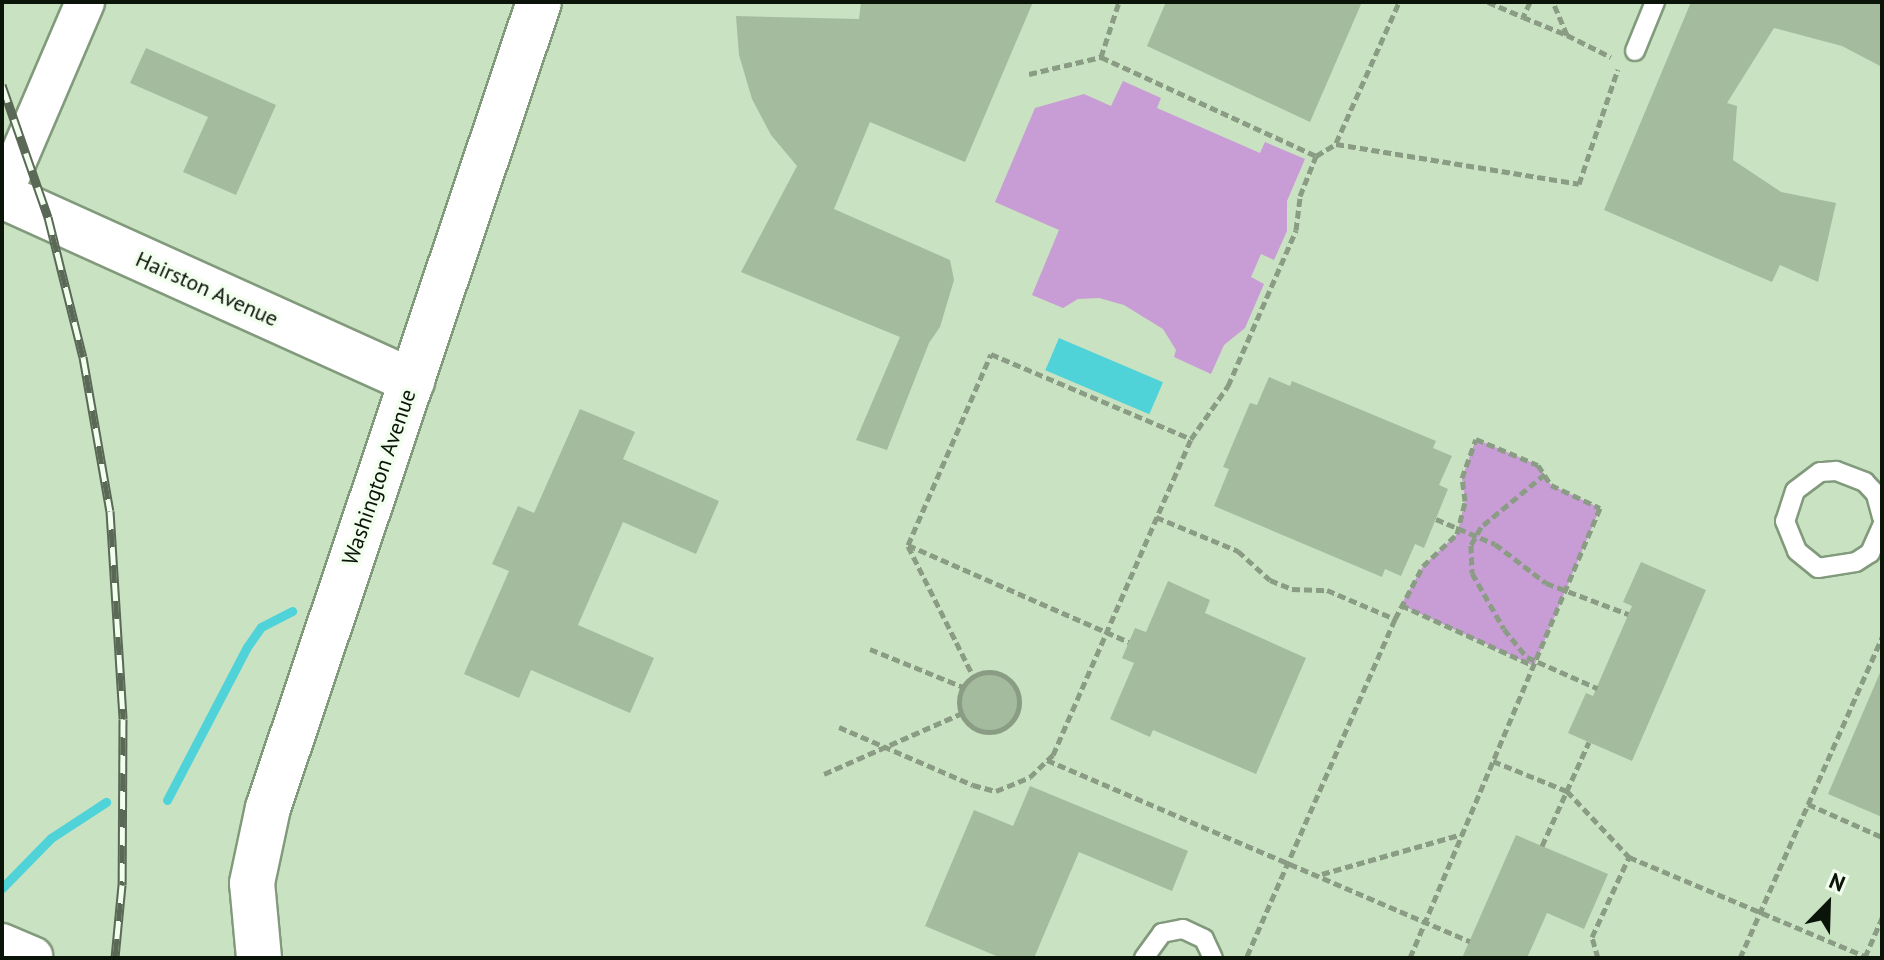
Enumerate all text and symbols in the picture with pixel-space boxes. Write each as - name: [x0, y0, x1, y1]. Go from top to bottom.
- street label: Hairston Avenue: [131, 246, 283, 332]
- street label: Washington Avenue: [336, 385, 422, 569]
- north arrow: [1788, 864, 1868, 944]
- text: N: [1825, 866, 1850, 898]

